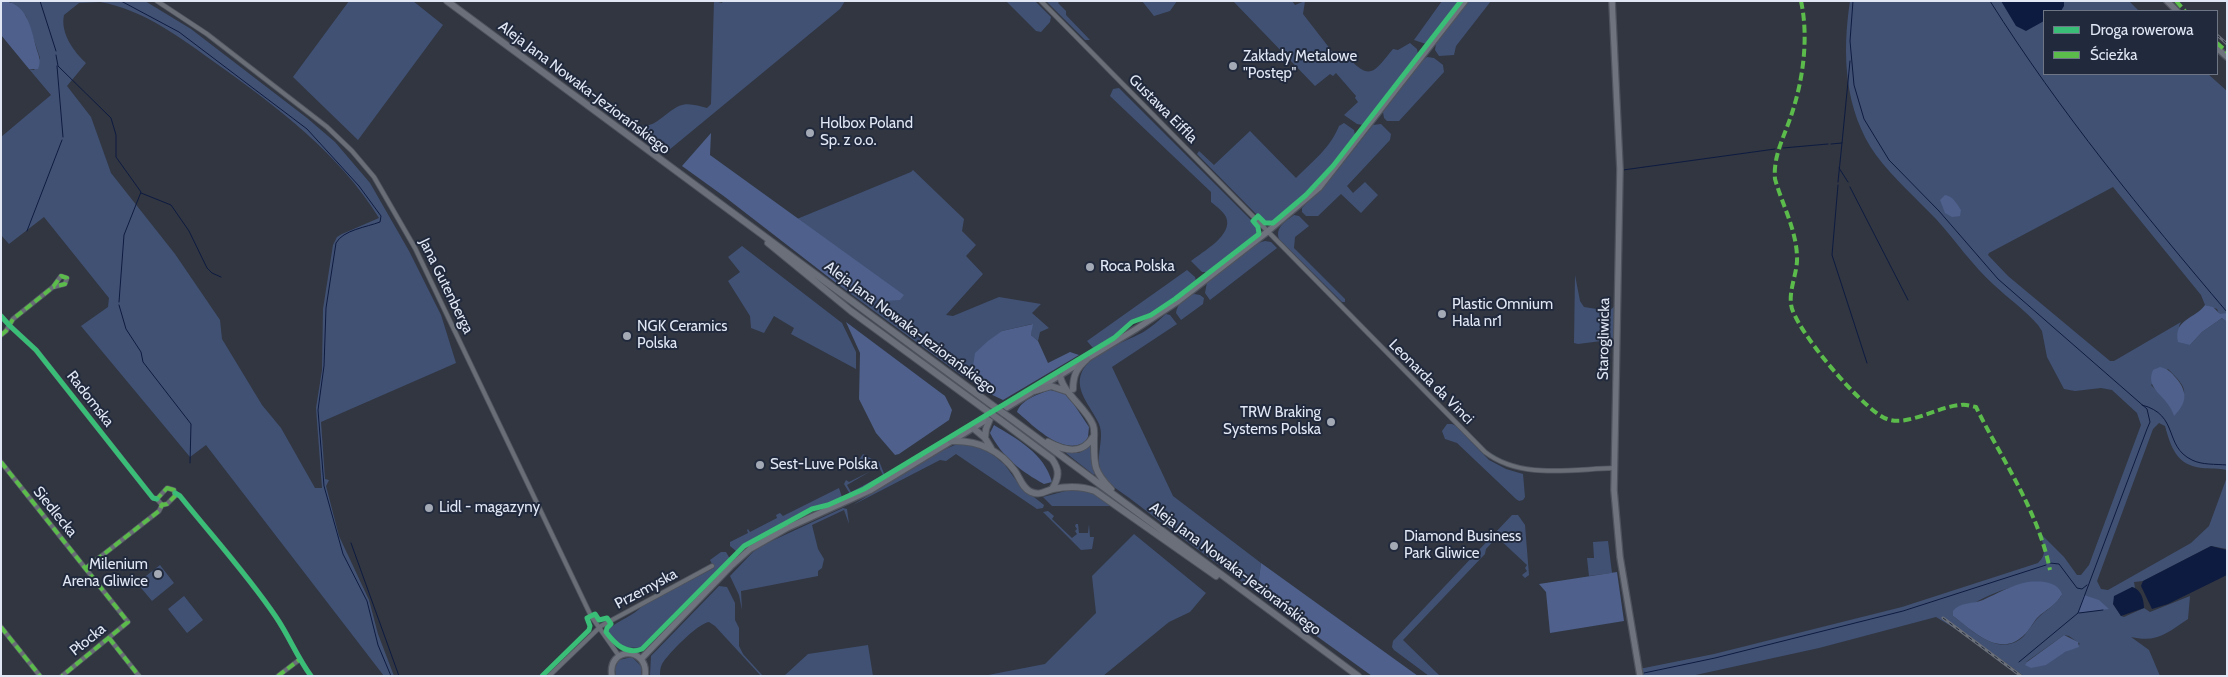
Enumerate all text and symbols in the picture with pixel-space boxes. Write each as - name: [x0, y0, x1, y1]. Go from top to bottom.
- legend: [2043, 10, 2218, 75]
- street label: Aleja Jana Nowaka-Jeziorańskiego: [495, 18, 673, 158]
- text: Droga rowerowa: [2090, 21, 2194, 39]
- text: Ścieżka: [2090, 46, 2137, 64]
- place label: Zakłady Metalowe "Postęp": [1243, 48, 1357, 83]
- marker: Zakłady Metalowe "Postęp": [1227, 60, 1239, 72]
- street label: Gustawa Eiffla: [1125, 71, 1201, 147]
- place label: Holbox Poland Sp. z o.o.: [820, 115, 913, 150]
- marker: Holbox Poland Sp. z o.o.: [804, 127, 816, 139]
- street label: Jana Gutenberga: [415, 235, 477, 337]
- street label: Aleja Jana Nowaka-Jeziorańskiego: [821, 258, 999, 398]
- place label: Roca Polska: [1100, 258, 1175, 276]
- marker: Roca Polska: [1084, 261, 1096, 273]
- place label: Plastic Omnium Hala nr1: [1452, 296, 1553, 331]
- street label: Starogliwicka: [1594, 298, 1614, 380]
- marker: Plastic Omnium Hala nr1: [1436, 308, 1448, 320]
- place label: NGK Ceramics Polska: [637, 318, 727, 353]
- marker: NGK Ceramics Polska: [621, 330, 633, 342]
- street label: Leonarda da Vinci: [1385, 336, 1477, 428]
- street label: Radomska: [63, 367, 117, 431]
- place label: TRW Braking Systems Polska: [1223, 404, 1321, 439]
- marker: TRW Braking Systems Polska: [1325, 416, 1337, 428]
- place label: Sest-Luve Polska: [770, 456, 878, 474]
- marker: Sest-Luve Polska: [754, 459, 766, 471]
- street label: Siedlecka: [29, 483, 81, 541]
- place label: Lidl - magazyny: [439, 499, 540, 517]
- street label: Aleja Jana Nowaka-Jeziorańskiego: [1146, 499, 1324, 639]
- marker: Lidl - magazyny: [423, 502, 435, 514]
- place label: Diamond Business Park Gliwice: [1404, 528, 1521, 563]
- marker: Diamond Business Park Gliwice: [1388, 540, 1400, 552]
- place label: Milenium Arena Gliwice: [62, 556, 148, 591]
- street label: Przemyska: [612, 565, 680, 613]
- marker: Milenium Arena Gliwice: [152, 568, 164, 580]
- street label: Płocka: [66, 620, 110, 660]

